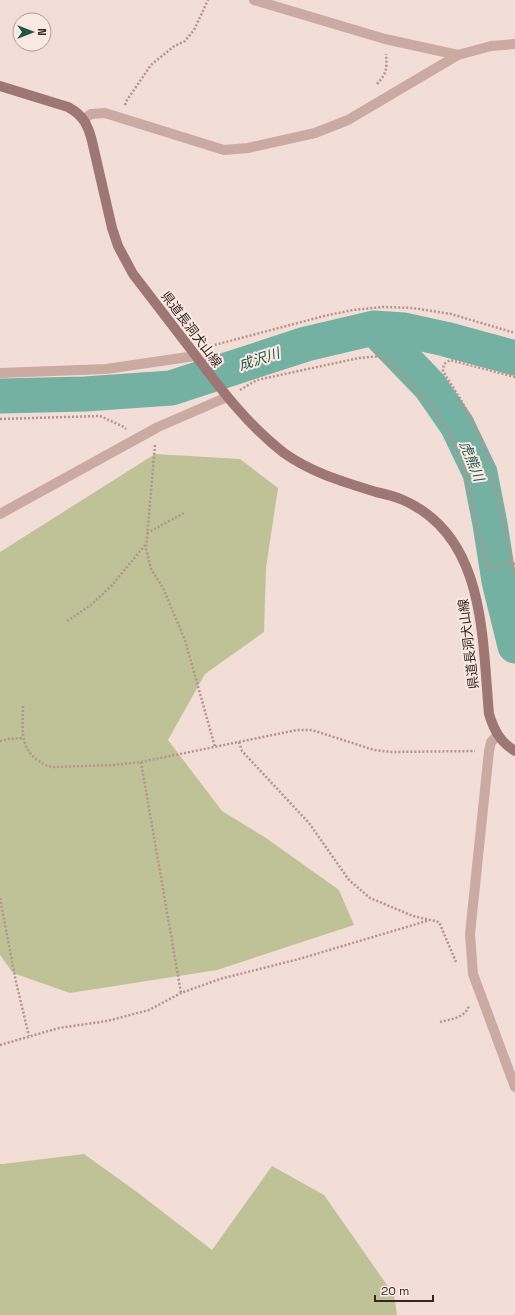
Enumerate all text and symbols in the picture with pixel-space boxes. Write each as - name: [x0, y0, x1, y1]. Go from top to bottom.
- north arrow: [12, 12, 52, 52]
- text: N: [35, 28, 49, 36]
- street label: 県道長洞犬山線: [157, 288, 226, 371]
- water label: 成沢川: [236, 343, 284, 374]
- water label: 虎熊川: [456, 438, 489, 486]
- street label: 県道長洞犬山線: [455, 598, 482, 690]
- scale bar: [375, 1277, 433, 1303]
- text: 20 m: [381, 1283, 409, 1299]

